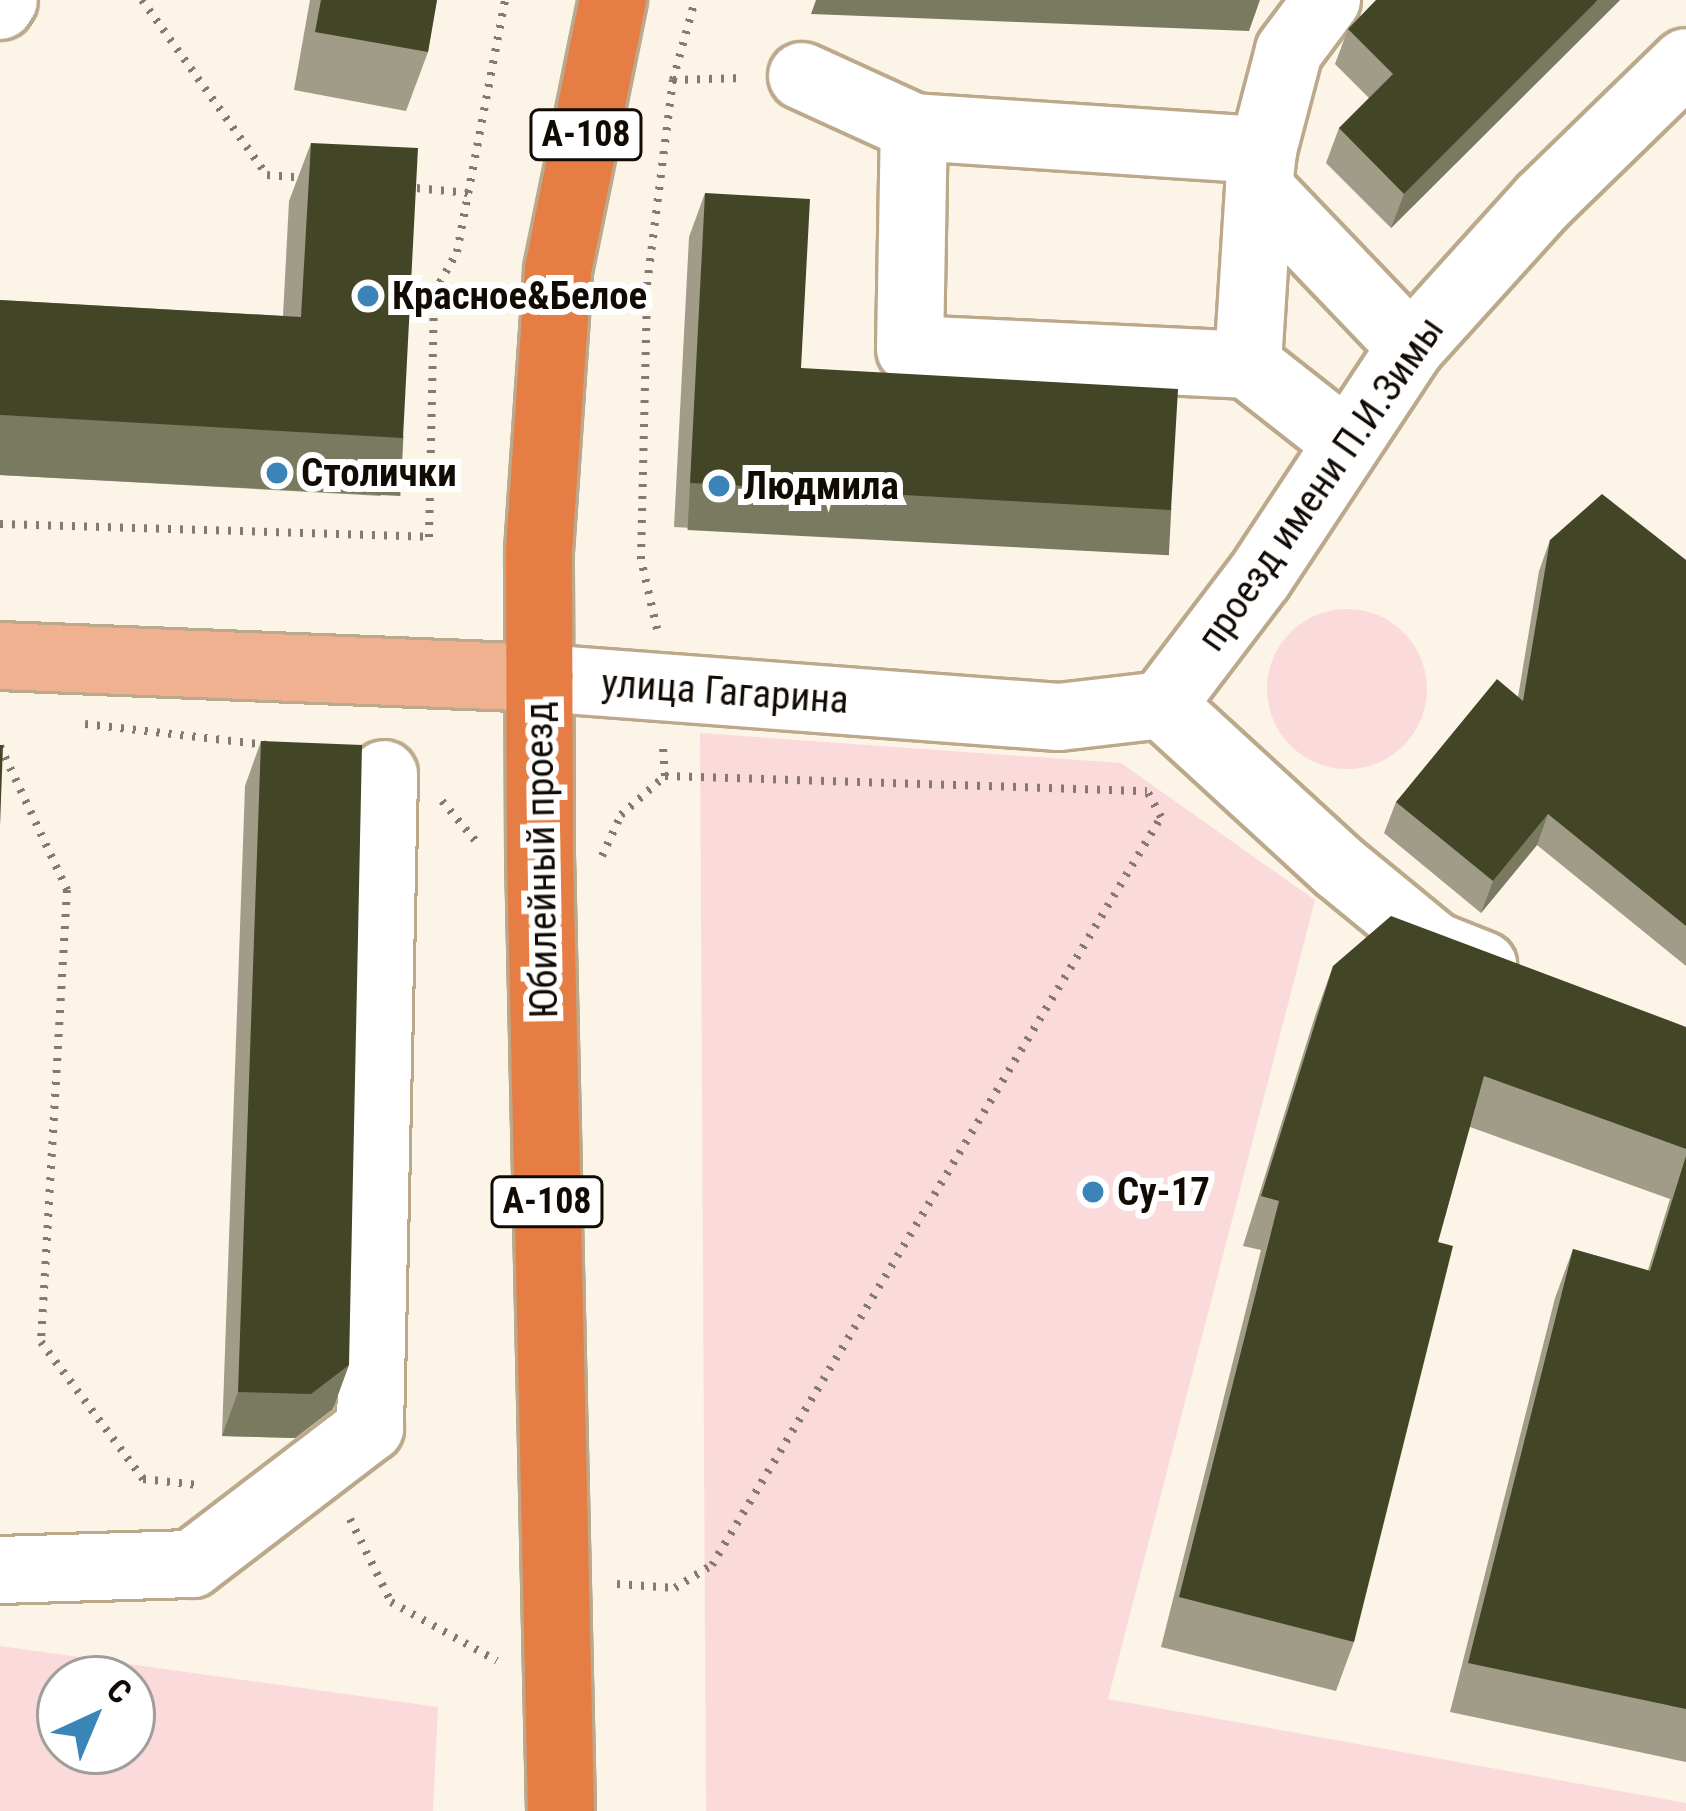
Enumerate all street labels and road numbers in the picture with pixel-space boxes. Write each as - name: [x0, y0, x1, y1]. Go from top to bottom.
- road number: А-108: [529, 105, 643, 165]
- street label: проезд имени П.И.Зимы: [1188, 308, 1454, 660]
- street label: улица Гагарина: [600, 660, 850, 724]
- street label: Юбилейный проезд: [516, 701, 568, 1019]
- road number: А-108: [490, 1172, 604, 1232]

